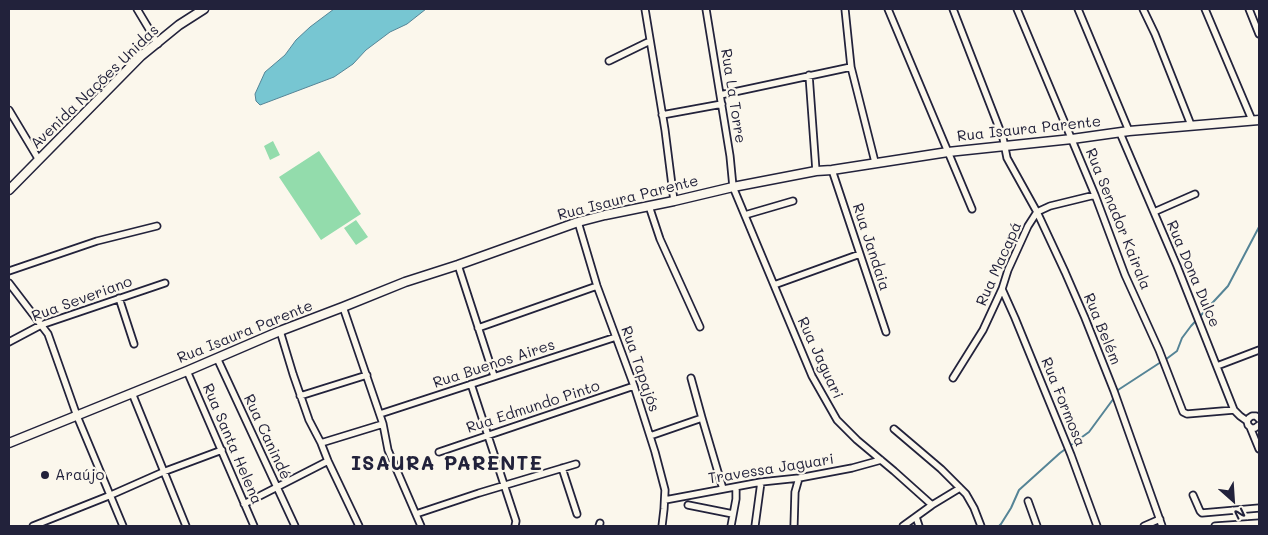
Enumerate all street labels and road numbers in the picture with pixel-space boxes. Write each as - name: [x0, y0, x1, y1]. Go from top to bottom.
- street label: Avenida Nações Unidas: [27, 21, 163, 153]
- street label: Rua La Torre: [717, 47, 749, 145]
- street label: Rua Isaura Parente: [956, 112, 1102, 146]
- street label: Rua Senador Kairala: [1081, 146, 1155, 292]
- street label: Rua Isaura Parente: [556, 172, 700, 224]
- street label: Rua Jandaia: [848, 201, 894, 293]
- street label: Rua Dona Dulce: [1162, 218, 1224, 330]
- street label: Rua Macapá: [972, 219, 1026, 309]
- street label: Rua Severiano: [29, 272, 135, 326]
- street label: Rua Belém: [1080, 291, 1124, 367]
- street label: Rua Isaura Parente: [175, 297, 315, 367]
- street label: Rua Jaguari: [793, 314, 847, 402]
- street label: Rua Tapajós: [617, 324, 663, 414]
- street label: Rua Buenos Aires: [431, 336, 557, 392]
- street label: Rua Formosa: [1037, 355, 1089, 449]
- street label: Rua Edmundo Pinto: [464, 377, 602, 437]
- street label: Rua Santa Helena: [198, 381, 266, 507]
- street label: Rua Canindé: [239, 391, 295, 483]
- street label: Travessa Jaguari: [707, 450, 835, 488]

